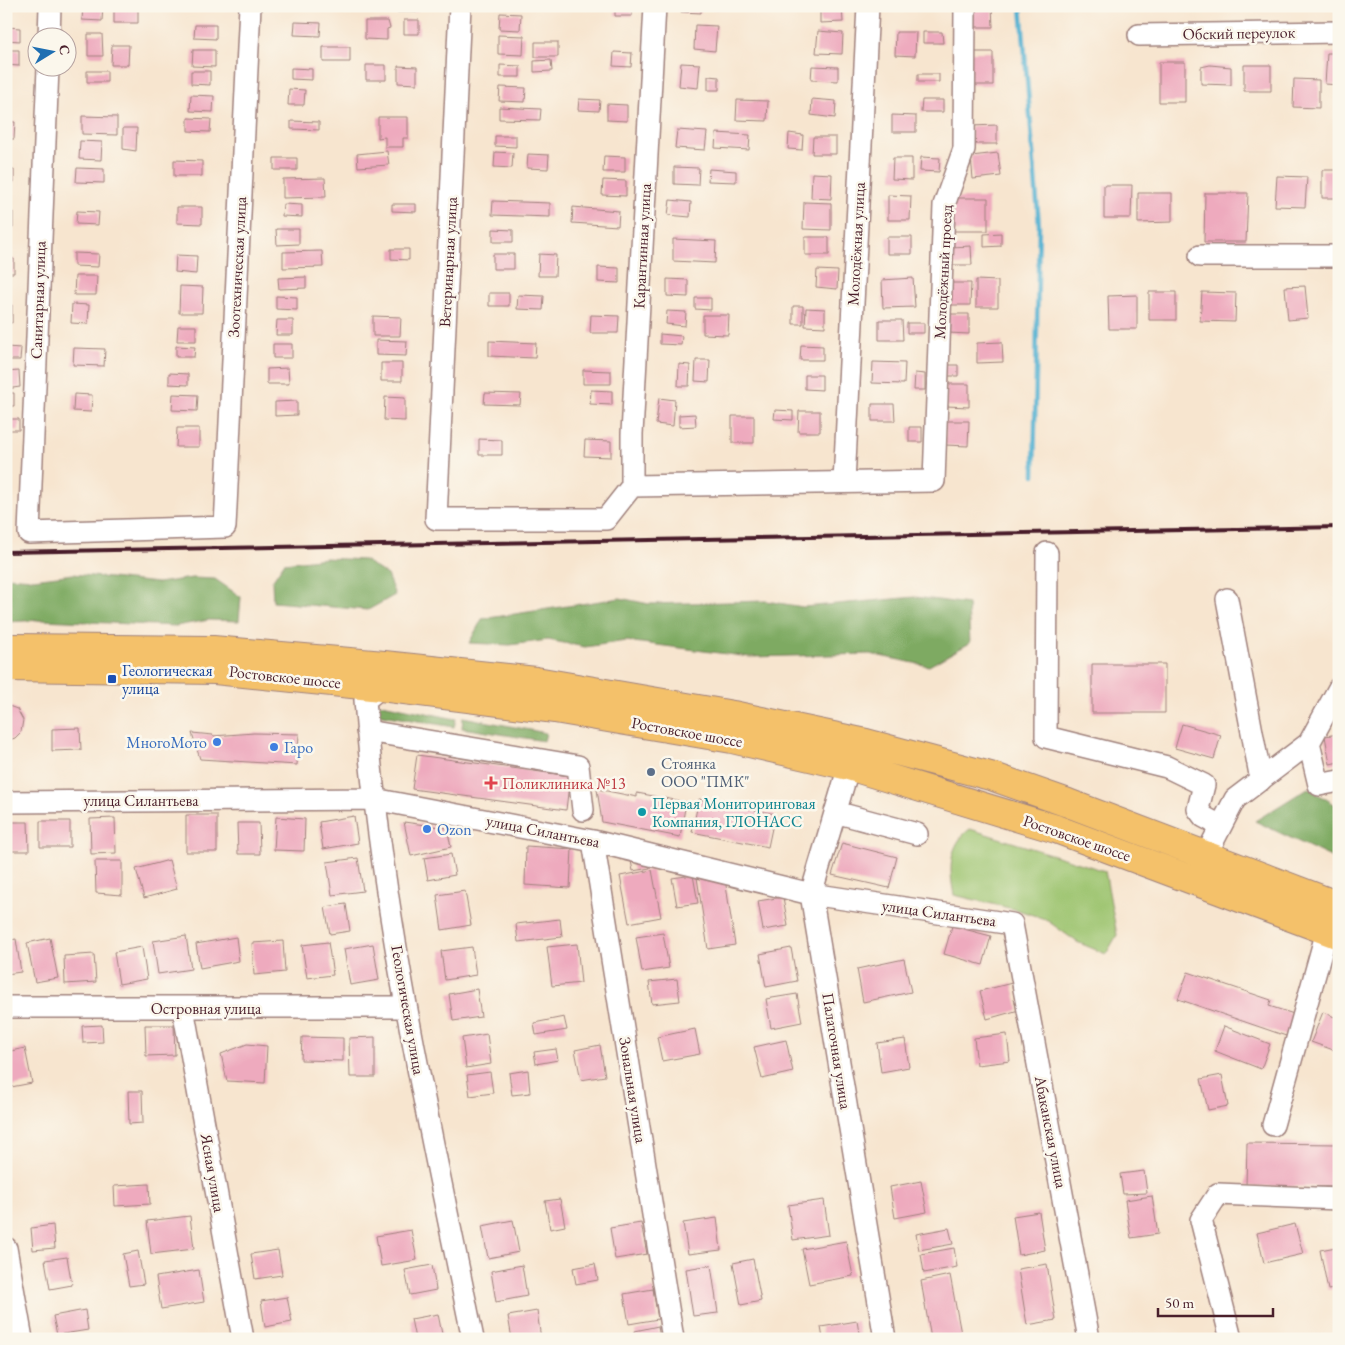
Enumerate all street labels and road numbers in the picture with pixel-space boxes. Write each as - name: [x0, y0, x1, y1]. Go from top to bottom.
- street label: Обский переулок: [1183, 22, 1296, 44]
- street label: Молодёжная улица: [842, 181, 870, 306]
- street label: Карантинная улица: [628, 182, 656, 309]
- street label: Зоотехническая улица: [223, 195, 251, 338]
- street label: Ветеринарная улица: [434, 196, 462, 328]
- street label: Молодёжный проезд: [929, 203, 957, 340]
- street label: Санитарная улица: [25, 240, 51, 359]
- street label: Ростовское шоссе: [228, 661, 342, 693]
- street label: Ростовское шоссе: [630, 712, 744, 752]
- street label: улица Силантьева: [83, 790, 199, 811]
- street label: улица Силантьева: [484, 810, 602, 852]
- street label: Ростовское шоссе: [1020, 810, 1134, 866]
- street label: улица Силантьева: [880, 895, 998, 932]
- street label: Геологическая улица: [386, 944, 430, 1077]
- street label: Палаточная улица: [817, 991, 857, 1111]
- street label: Островная улица: [151, 998, 262, 1019]
- street label: Зональная улица: [614, 1035, 652, 1145]
- street label: Абаканская улица: [1030, 1073, 1072, 1191]
- street label: Ясная улица: [196, 1131, 230, 1215]

